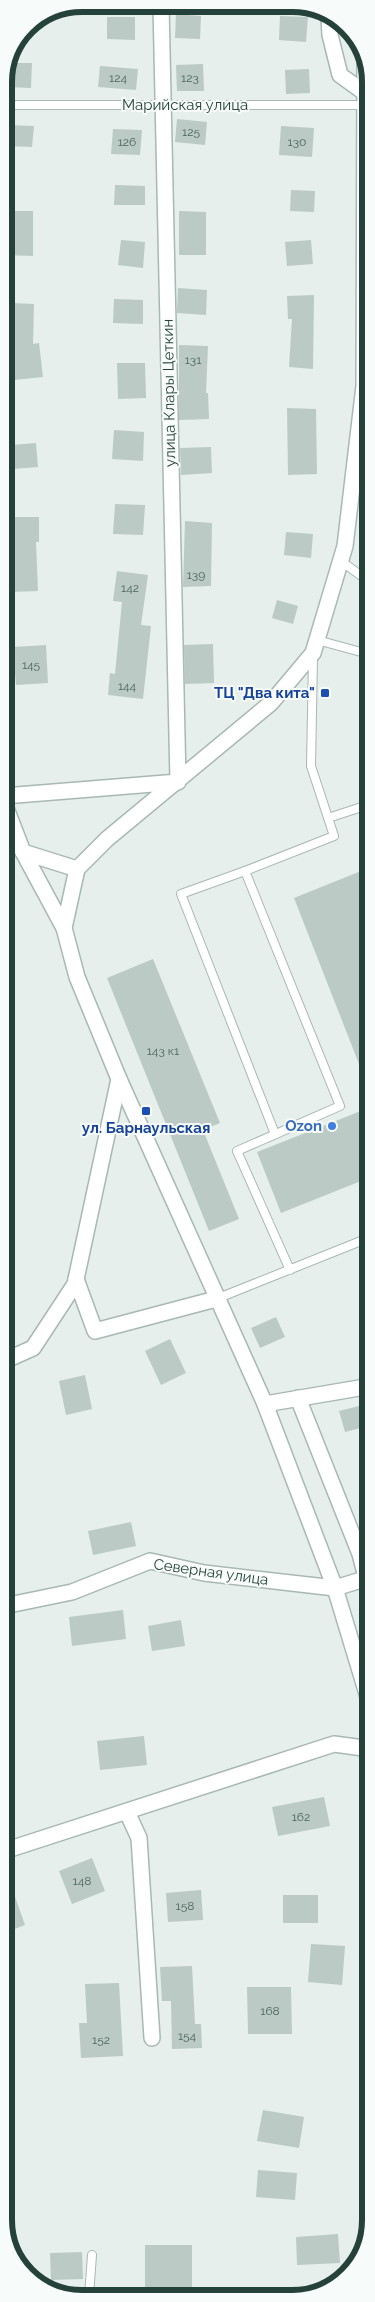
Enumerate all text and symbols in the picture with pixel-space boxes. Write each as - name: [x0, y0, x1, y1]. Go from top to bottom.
- house number: 124: [109, 71, 127, 85]
- house number: 123: [181, 71, 199, 85]
- street label: Марийская улица: [122, 96, 248, 114]
- house number: 125: [182, 125, 200, 139]
- house number: 126: [118, 135, 136, 149]
- house number: 130: [288, 135, 306, 149]
- street label: улица Клары Цеткин: [159, 319, 179, 467]
- house number: 131: [185, 353, 201, 367]
- house number: 139: [187, 568, 205, 582]
- house number: 142: [121, 581, 139, 595]
- house number: 145: [22, 658, 41, 672]
- house number: 144: [118, 679, 137, 693]
- place label: ТЦ "Два кита": [214, 684, 315, 702]
- marker: ТЦ "Два кита": [319, 687, 331, 699]
- house number: 143 к1: [147, 1044, 179, 1058]
- marker: ул. Барнаульская: [140, 1105, 152, 1117]
- place label: Ozon: [285, 1117, 322, 1135]
- place label: ул. Барнаульская: [82, 1119, 210, 1137]
- marker: Ozon: [326, 1120, 338, 1132]
- street label: Северная улица: [152, 1555, 270, 1589]
- house number: 162: [292, 1810, 310, 1824]
- house number: 148: [73, 1874, 91, 1888]
- house number: 158: [176, 1899, 194, 1913]
- house number: 168: [260, 2004, 280, 2018]
- house number: 154: [178, 2029, 197, 2043]
- house number: 152: [92, 2033, 110, 2047]

